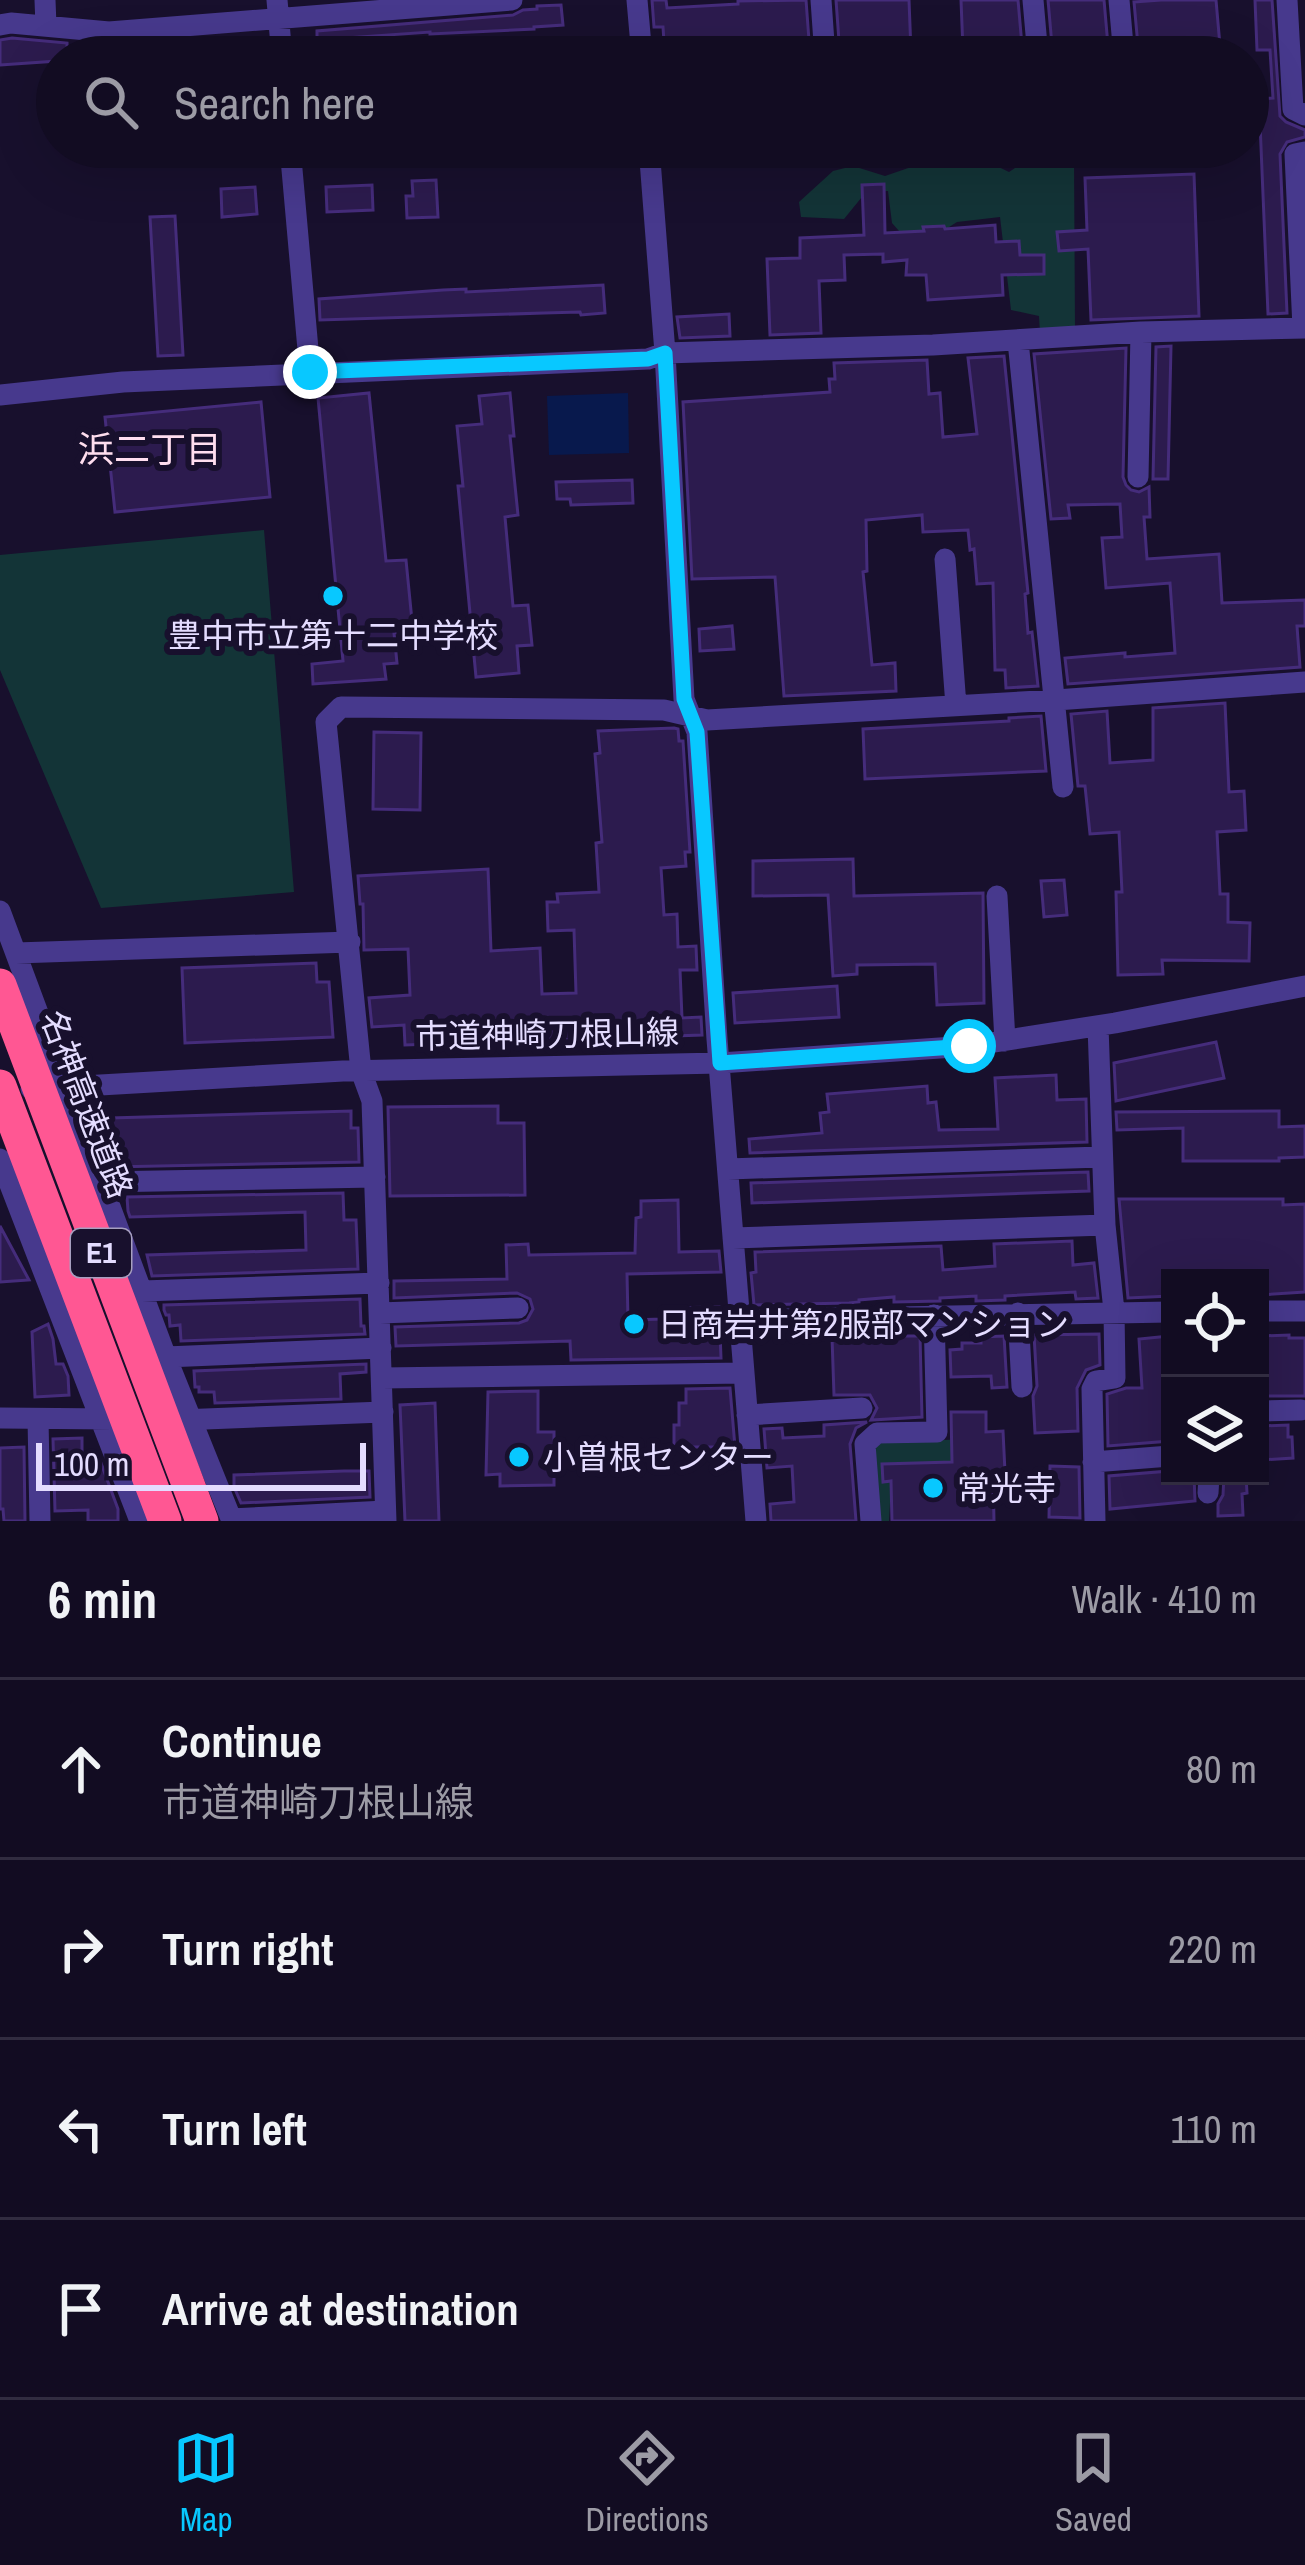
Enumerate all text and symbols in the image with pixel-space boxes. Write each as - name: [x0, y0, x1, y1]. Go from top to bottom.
- search box: [36, 36, 1269, 168]
- icon: search: [78, 69, 144, 135]
- text: Search here: [174, 72, 375, 133]
- route end: [283, 345, 337, 399]
- district label: 浜二丁目: [78, 425, 222, 473]
- marker: 豊中市立第十二中学校: [320, 583, 346, 609]
- place label: 豊中市立第十二中学校: [168, 613, 498, 657]
- street label: 名神高速道路: [31, 1004, 143, 1204]
- street label: 市道神崎刀根山線: [415, 1010, 679, 1058]
- route start: [942, 1019, 996, 1073]
- road number: E1: [71, 1229, 131, 1277]
- map controls: [1161, 1269, 1269, 1485]
- button: locate: [1161, 1269, 1269, 1377]
- place label: 日商岩井第2服部マンション: [658, 1302, 1069, 1346]
- marker: 日商岩井第2服部マンション: [621, 1311, 647, 1337]
- button: layers: [1161, 1377, 1269, 1485]
- place label: 小曽根センター: [543, 1435, 774, 1479]
- scale bar: [36, 1437, 366, 1490]
- text: 100 m: [54, 1442, 129, 1486]
- marker: 小曽根センター: [506, 1444, 532, 1470]
- place label: 常光寺: [957, 1466, 1056, 1510]
- marker: 常光寺: [920, 1475, 946, 1501]
- text: 6 min: [48, 1565, 157, 1634]
- text: Walk · 410 m: [1072, 1573, 1257, 1625]
- text: Continue: [162, 1710, 322, 1771]
- icon: ahead: [48, 1736, 114, 1802]
- text: 80 m: [1186, 1743, 1257, 1795]
- text: 市道神崎刀根山線: [162, 1776, 474, 1828]
- icon: right: [48, 1916, 114, 1982]
- text: Turn right: [162, 1918, 334, 1979]
- text: 220 m: [1168, 1923, 1257, 1975]
- icon: left: [48, 2096, 114, 2162]
- text: Turn left: [162, 2098, 307, 2159]
- text: 110 m: [1170, 2103, 1257, 2155]
- icon: arrive: [48, 2276, 114, 2342]
- text: Arrive at destination: [162, 2278, 519, 2339]
- tab: Map: [173, 2425, 239, 2541]
- tab: Directions: [585, 2425, 709, 2541]
- tab: Saved: [1055, 2425, 1132, 2541]

